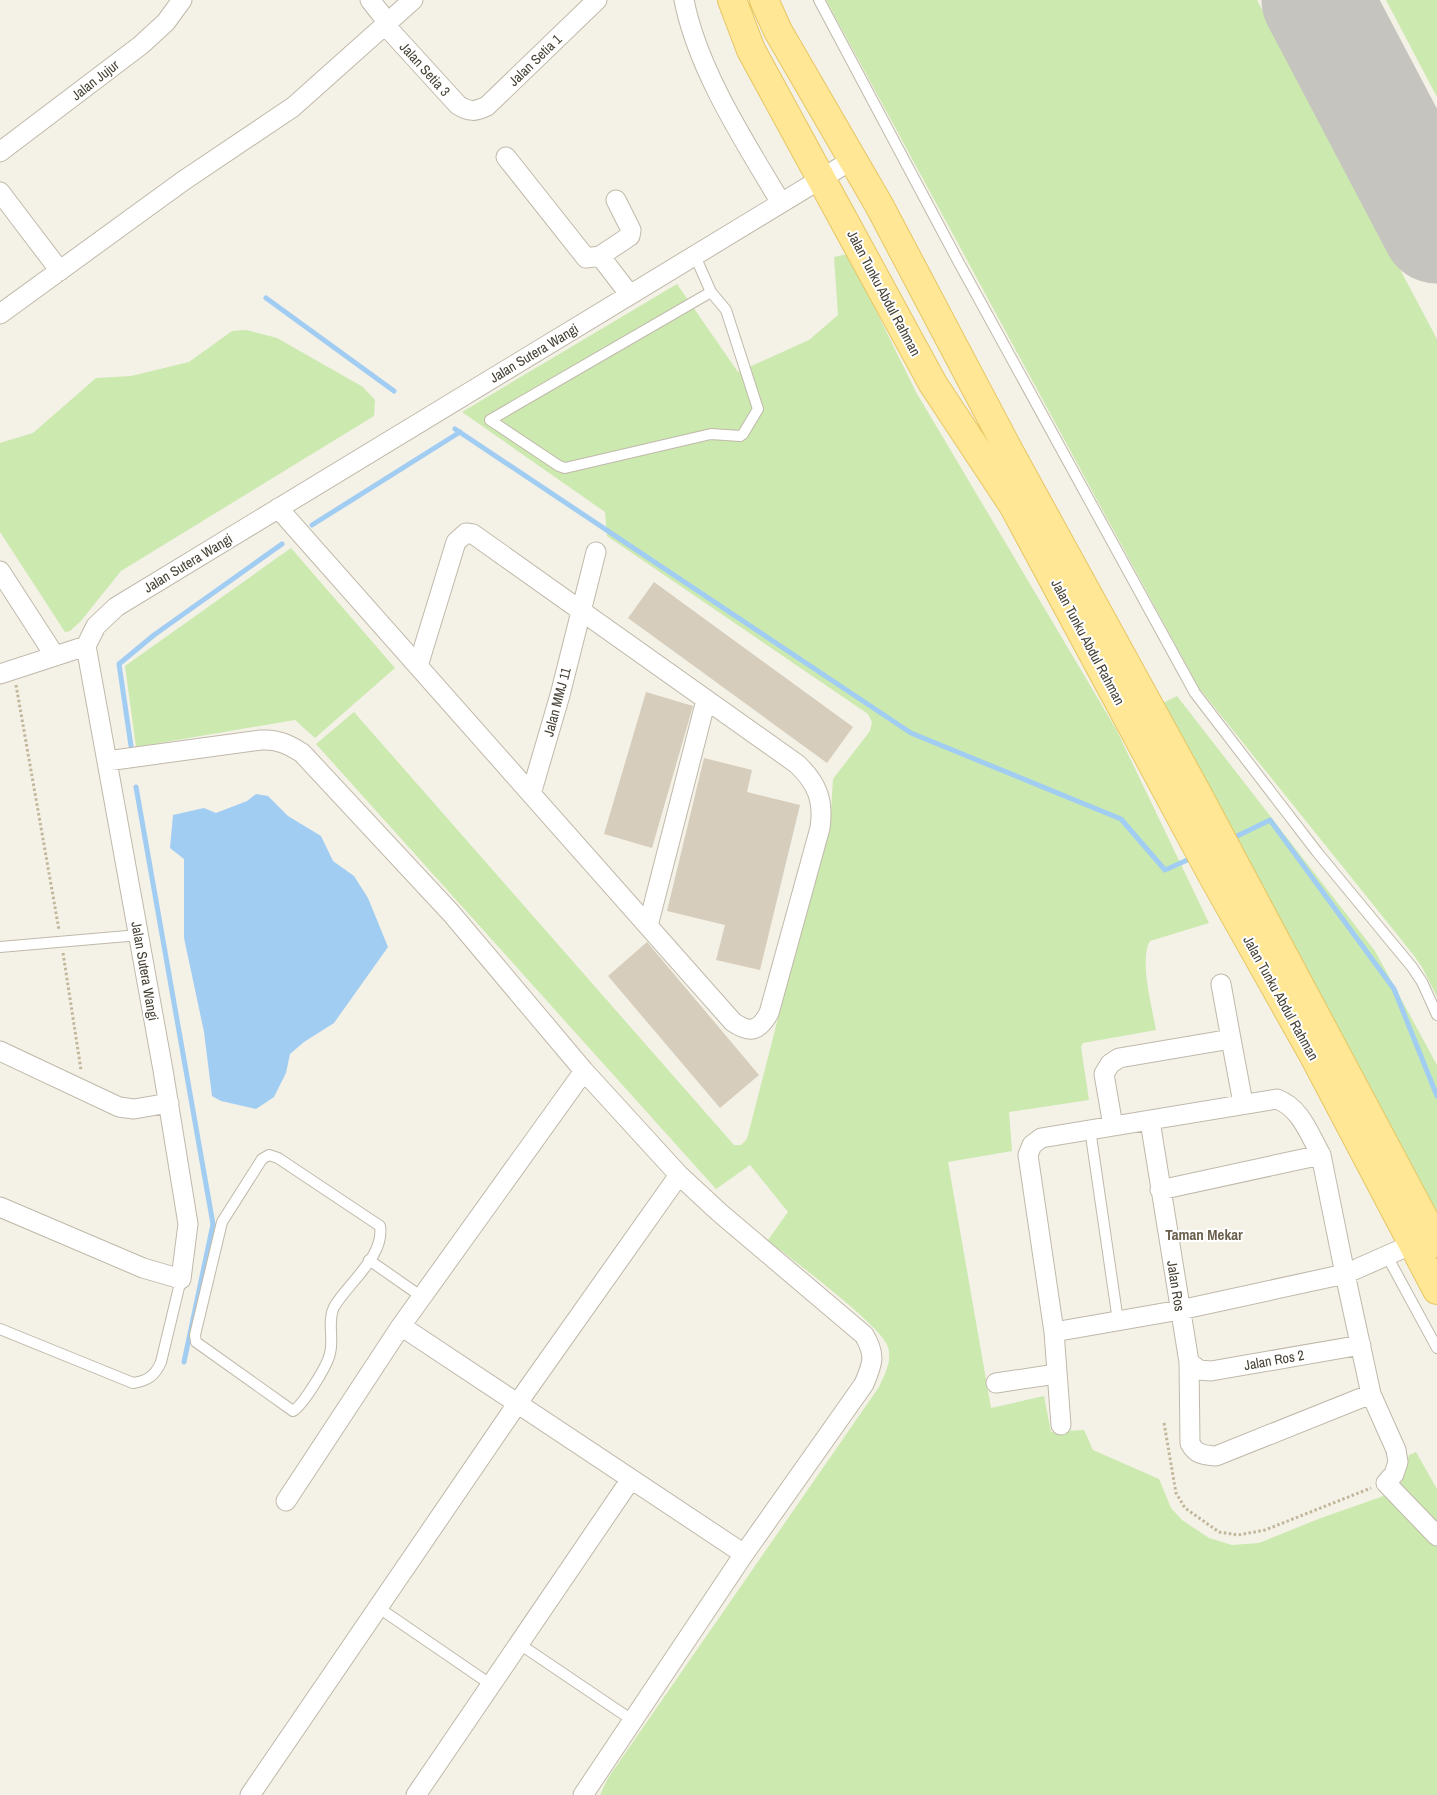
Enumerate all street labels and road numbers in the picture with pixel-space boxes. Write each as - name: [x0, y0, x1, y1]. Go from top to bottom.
- street label: Jalan Setia 1: [505, 30, 566, 90]
- street label: Jalan Setia 3: [396, 38, 454, 100]
- street label: Jalan Jujur: [68, 56, 123, 104]
- street label: Jalan Tunku Abdul Rahman: [843, 227, 925, 359]
- street label: Jalan Sutera Wangi: [486, 319, 582, 387]
- street label: Jalan Sutera Wangi: [140, 529, 236, 597]
- street label: Jalan Tunku Abdul Rahman: [1047, 576, 1129, 708]
- street label: Jalan MMJ 11: [539, 665, 575, 738]
- street label: Jalan Sutera Wangi: [127, 920, 163, 1022]
- street label: Jalan Tunku Abdul Rahman: [1239, 932, 1323, 1064]
- street label: Jalan Ros: [1163, 1259, 1189, 1313]
- street label: Jalan Ros 2: [1243, 1346, 1305, 1374]

